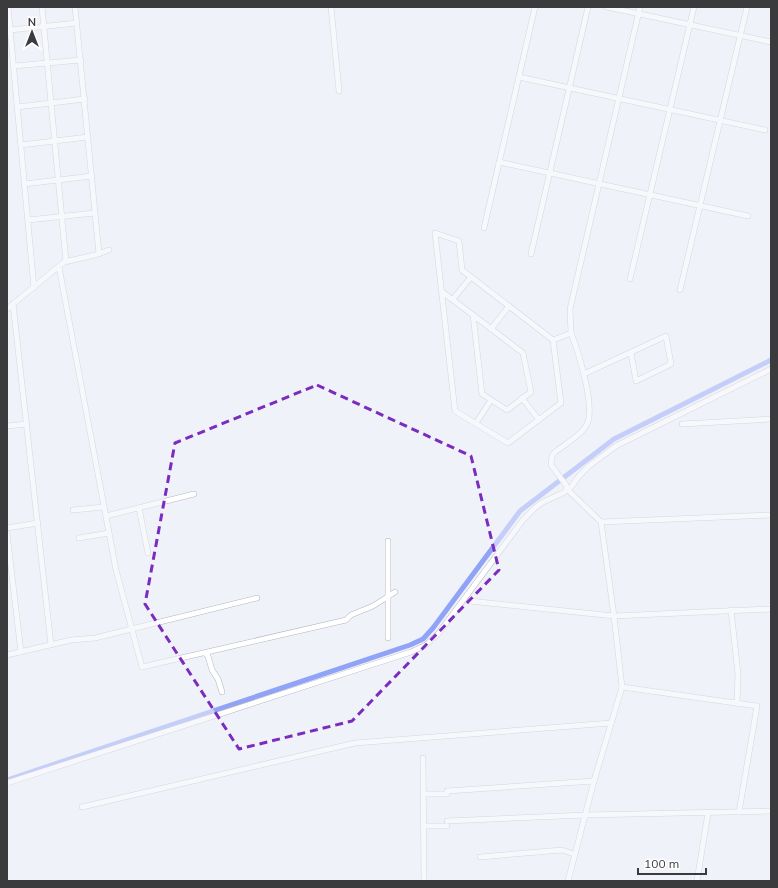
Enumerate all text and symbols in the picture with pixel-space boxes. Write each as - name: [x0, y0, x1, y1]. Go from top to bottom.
- north arrow: [12, 12, 52, 52]
- text: N: [28, 15, 36, 29]
- scale bar: [638, 850, 706, 876]
- text: 100 m: [644, 856, 679, 871]

